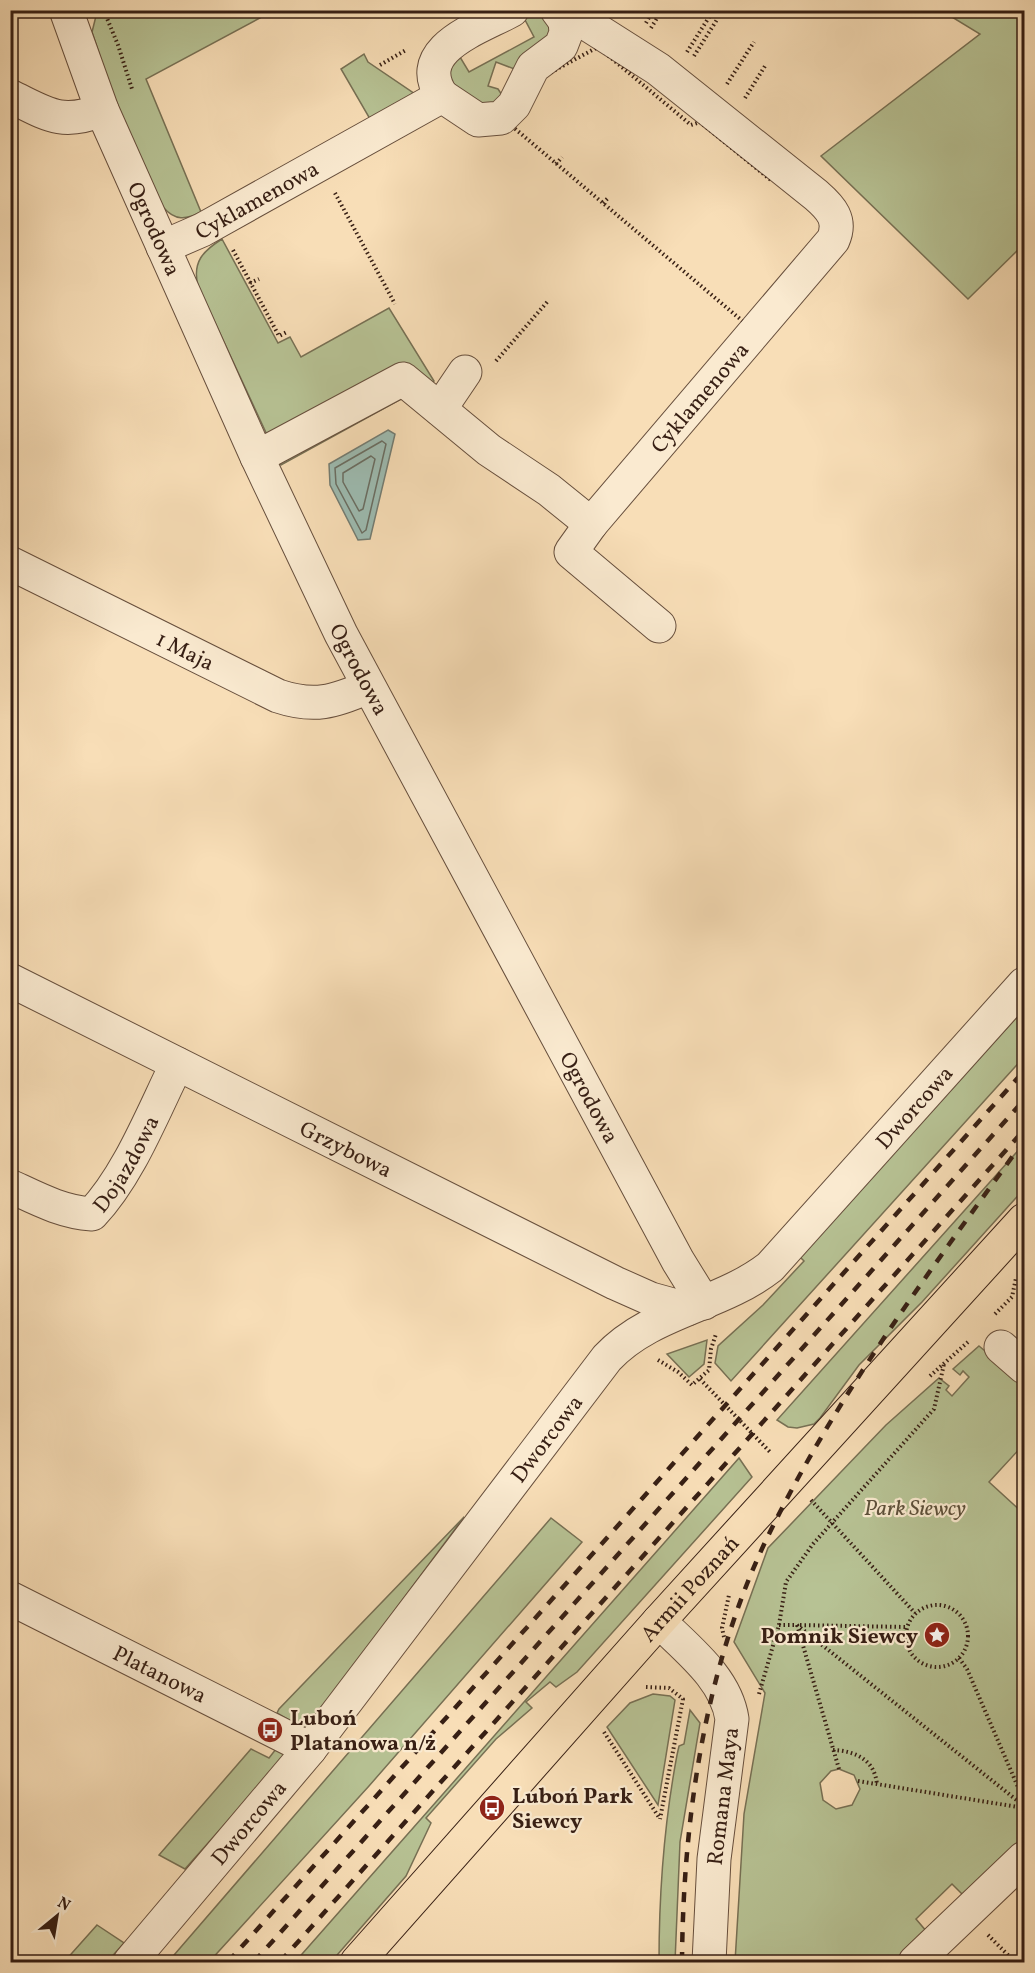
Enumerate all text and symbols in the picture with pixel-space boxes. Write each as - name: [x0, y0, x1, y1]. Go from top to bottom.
- street label: Cyklamenowa: [190, 155, 325, 249]
- street label: Ogrodowa: [118, 177, 187, 282]
- street label: Cyklamenowa: [645, 336, 757, 461]
- street label: Ogrodowa: [320, 619, 395, 722]
- street label: 1 Maja: [150, 625, 219, 680]
- street label: Ogrodowa: [550, 1047, 625, 1150]
- street label: Dworcowa: [870, 1060, 962, 1157]
- street label: Dojazdowa: [87, 1111, 168, 1220]
- street label: Grzybowa: [294, 1114, 397, 1187]
- street label: Dworcowa: [504, 1389, 592, 1490]
- park label: Park Siewcy: [864, 1494, 966, 1525]
- street label: Armii Poznań: [634, 1530, 747, 1650]
- place icon: Pomnik Siewcy: [922, 1620, 952, 1650]
- place label: Pomnik Siewcy: [760, 1622, 919, 1653]
- street label: Platanowa: [107, 1639, 211, 1712]
- place label: Luboń Platanowa n/ż: [290, 1704, 436, 1760]
- bus stop icon: Luboń Platanowa n/ż: [255, 1715, 285, 1745]
- street label: Romana Maya: [701, 1725, 748, 1867]
- street label: Dworcowa: [205, 1774, 295, 1873]
- place label: Luboń Park Siewcy: [512, 1782, 633, 1838]
- bus stop icon: Luboń Park Siewcy: [477, 1793, 507, 1823]
- north arrow: [27, 1886, 87, 1946]
- text: N: [53, 1892, 74, 1917]

